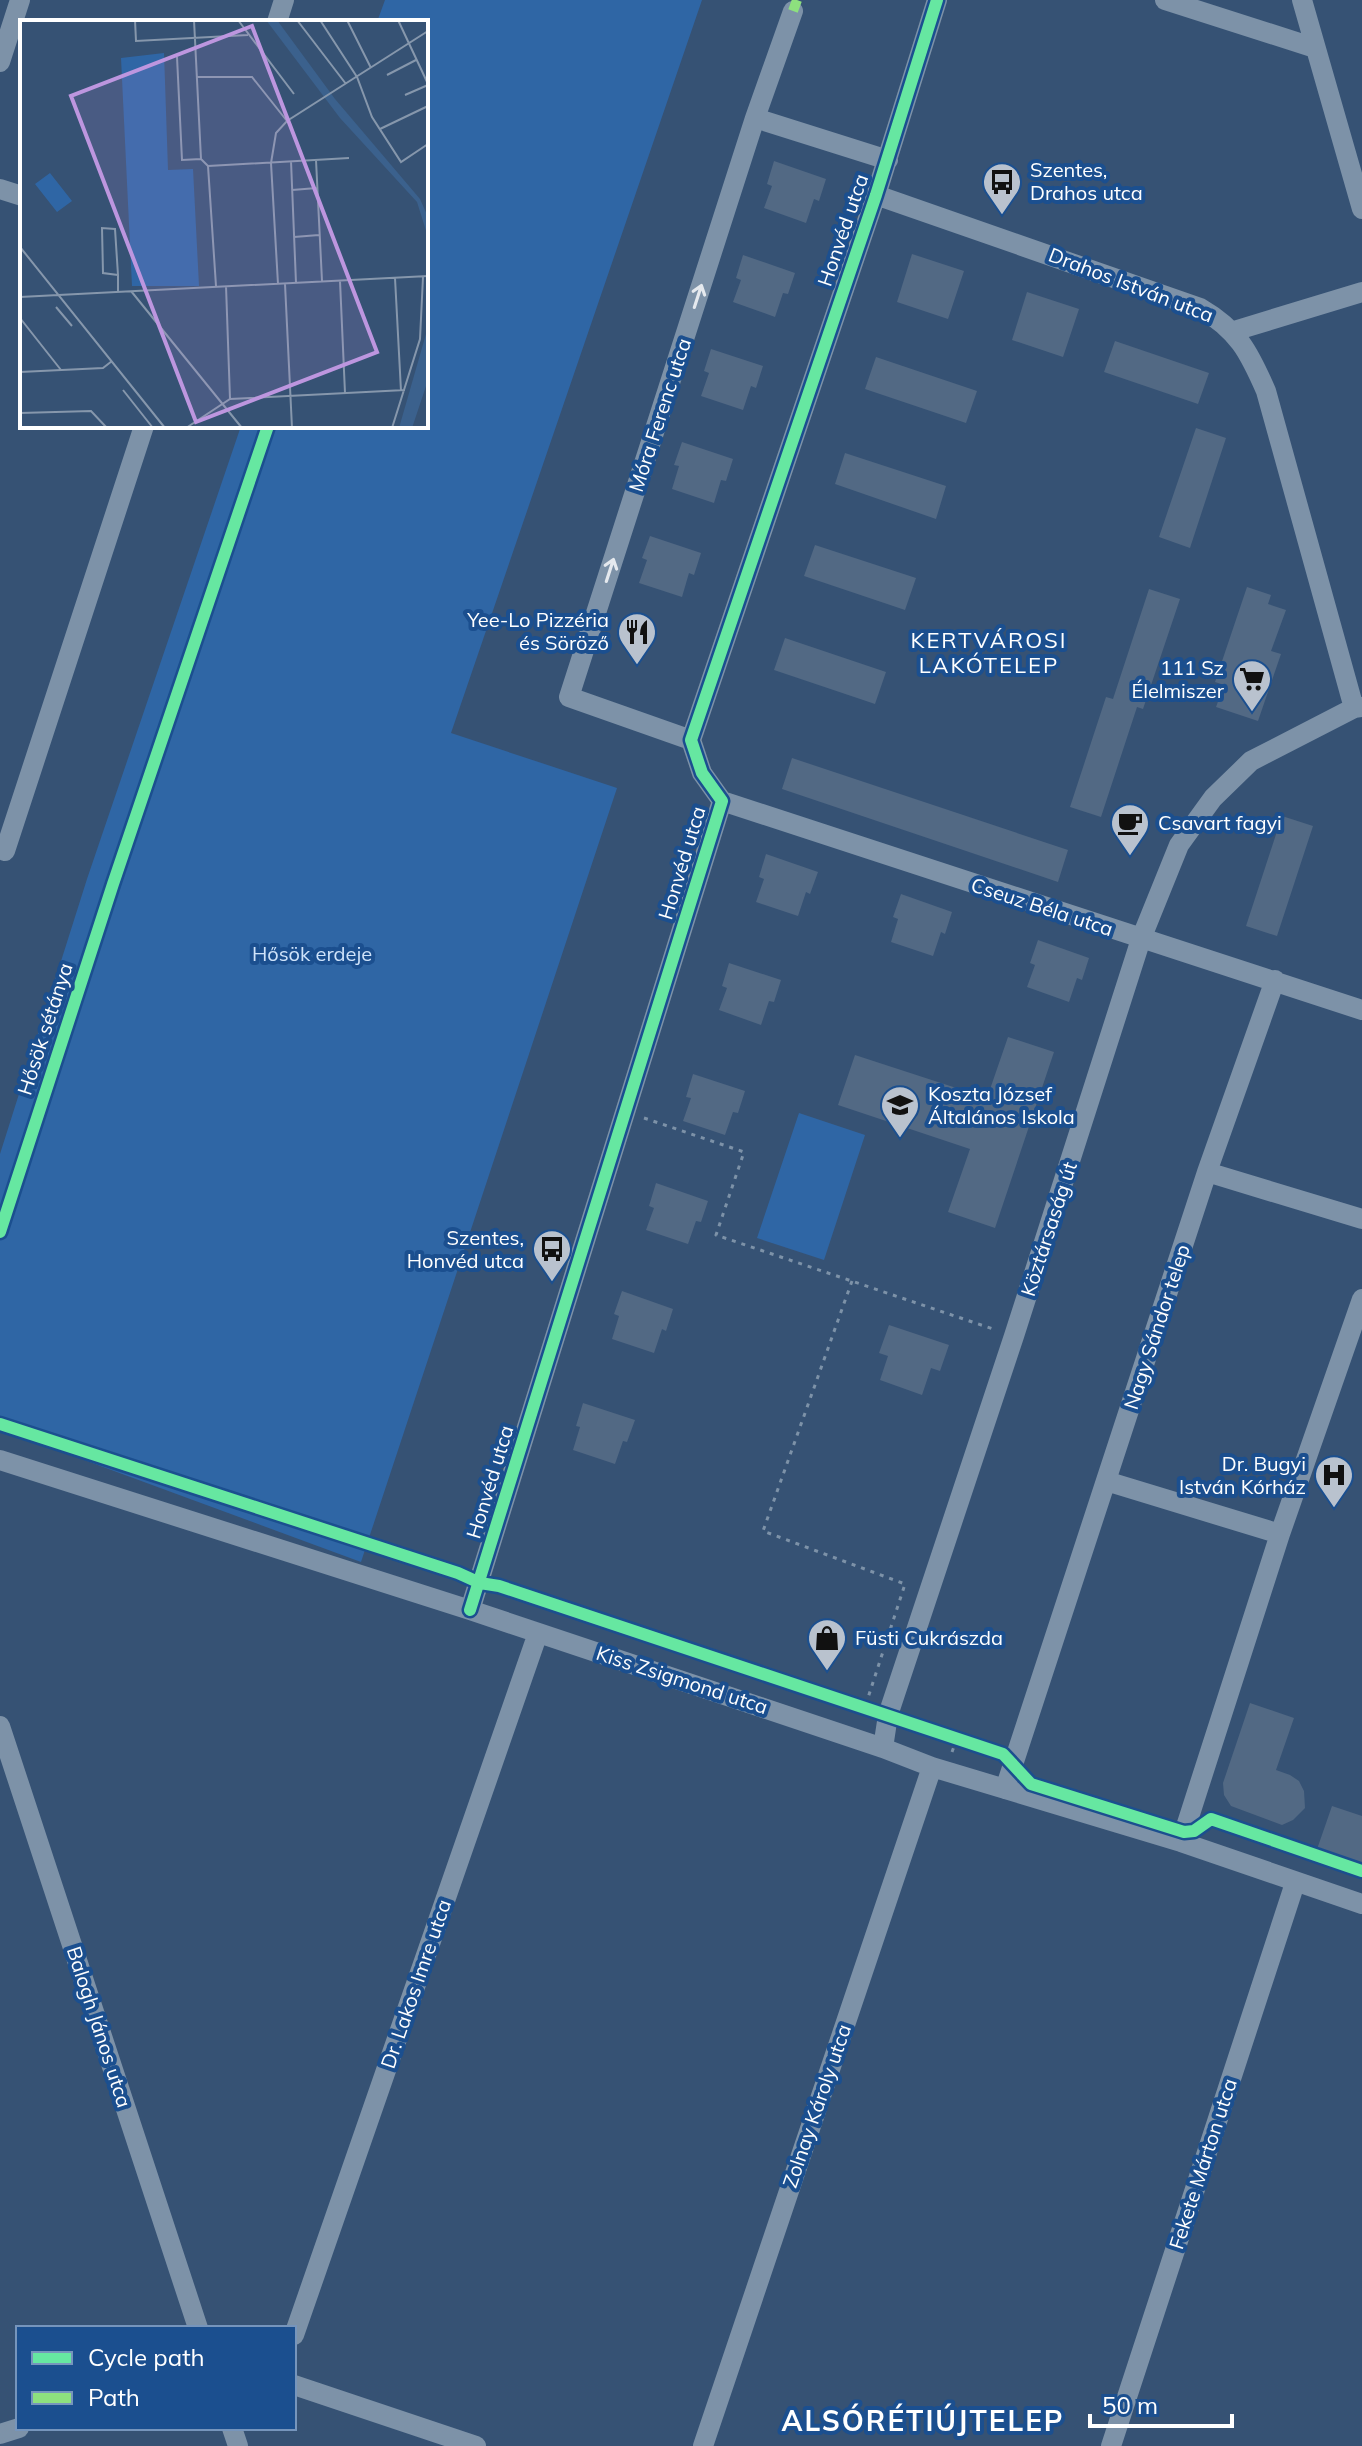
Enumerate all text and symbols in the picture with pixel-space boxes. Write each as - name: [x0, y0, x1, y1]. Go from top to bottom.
- inset map: [20, 20, 428, 428]
- place label: Szentes, Drahos utca: [1030, 157, 1143, 205]
- bus stop icon: Szentes, Drahos utca: [981, 161, 1023, 216]
- street label: Honvéd utca: [812, 170, 873, 289]
- street label: Drahos István utca: [1045, 242, 1217, 327]
- one-way arrow: [692, 283, 707, 308]
- street label: Móra Ferenc utca: [623, 335, 696, 495]
- one-way arrow: [603, 557, 618, 583]
- place label: Yee-Lo Pizzéria és Söröző: [466, 607, 609, 655]
- restaurant icon: Yee-Lo Pizzéria és Söröző: [616, 611, 658, 666]
- district label: KERTVÁROSI LAKÓTELEP: [910, 626, 1068, 679]
- place label: 111 Sz Élelmiszer: [1131, 655, 1225, 703]
- supermarket icon: 111 Sz Élelmiszer: [1231, 658, 1273, 713]
- cafe icon: Csavart fagyi: [1109, 802, 1151, 857]
- street label: Honvéd utca: [652, 803, 711, 923]
- place label: Csavart fagyi: [1158, 810, 1282, 835]
- street label: Cseuz Béla utca: [968, 872, 1116, 941]
- park label: Hősök erdeje: [252, 941, 372, 966]
- street label: Hősök sétánya: [11, 960, 78, 1098]
- place label: Koszta József Általános Iskola: [928, 1081, 1075, 1129]
- school or university icon: Koszta József Általános Iskola: [879, 1084, 921, 1139]
- street label: Köztársaság út: [1015, 1158, 1082, 1299]
- place label: Szentes, Honvéd utca: [407, 1225, 524, 1273]
- bus stop icon: Szentes, Honvéd utca: [531, 1228, 573, 1283]
- street label: Nagy Sándor telep: [1118, 1241, 1195, 1413]
- street label: Honvéd utca: [460, 1422, 519, 1542]
- place label: Dr. Bugyi István Kórház: [1179, 1451, 1306, 1499]
- hospital icon: Dr. Bugyi István Kórház: [1313, 1454, 1355, 1509]
- shop icon: Füsti Cukrászda: [806, 1617, 848, 1672]
- place label: Füsti Cukrászda: [855, 1625, 1003, 1650]
- street label: Kiss Zsigmond utca: [593, 1640, 771, 1719]
- street label: Dr. Lakos Imre utca: [375, 1896, 456, 2072]
- street label: Balogh János utca: [62, 1943, 137, 2111]
- street label: Zolnay Károly utca: [777, 2021, 856, 2191]
- street label: Fekete Márton utca: [1163, 2075, 1242, 2252]
- legend: [16, 2326, 296, 2430]
- text: Cycle path: [88, 2342, 205, 2372]
- scale bar: [1090, 2378, 1232, 2428]
- text: Path: [88, 2382, 140, 2412]
- text: 50 m: [1102, 2390, 1158, 2420]
- district label: ALSÓRÉTIÚJTELEP: [782, 2403, 1064, 2438]

